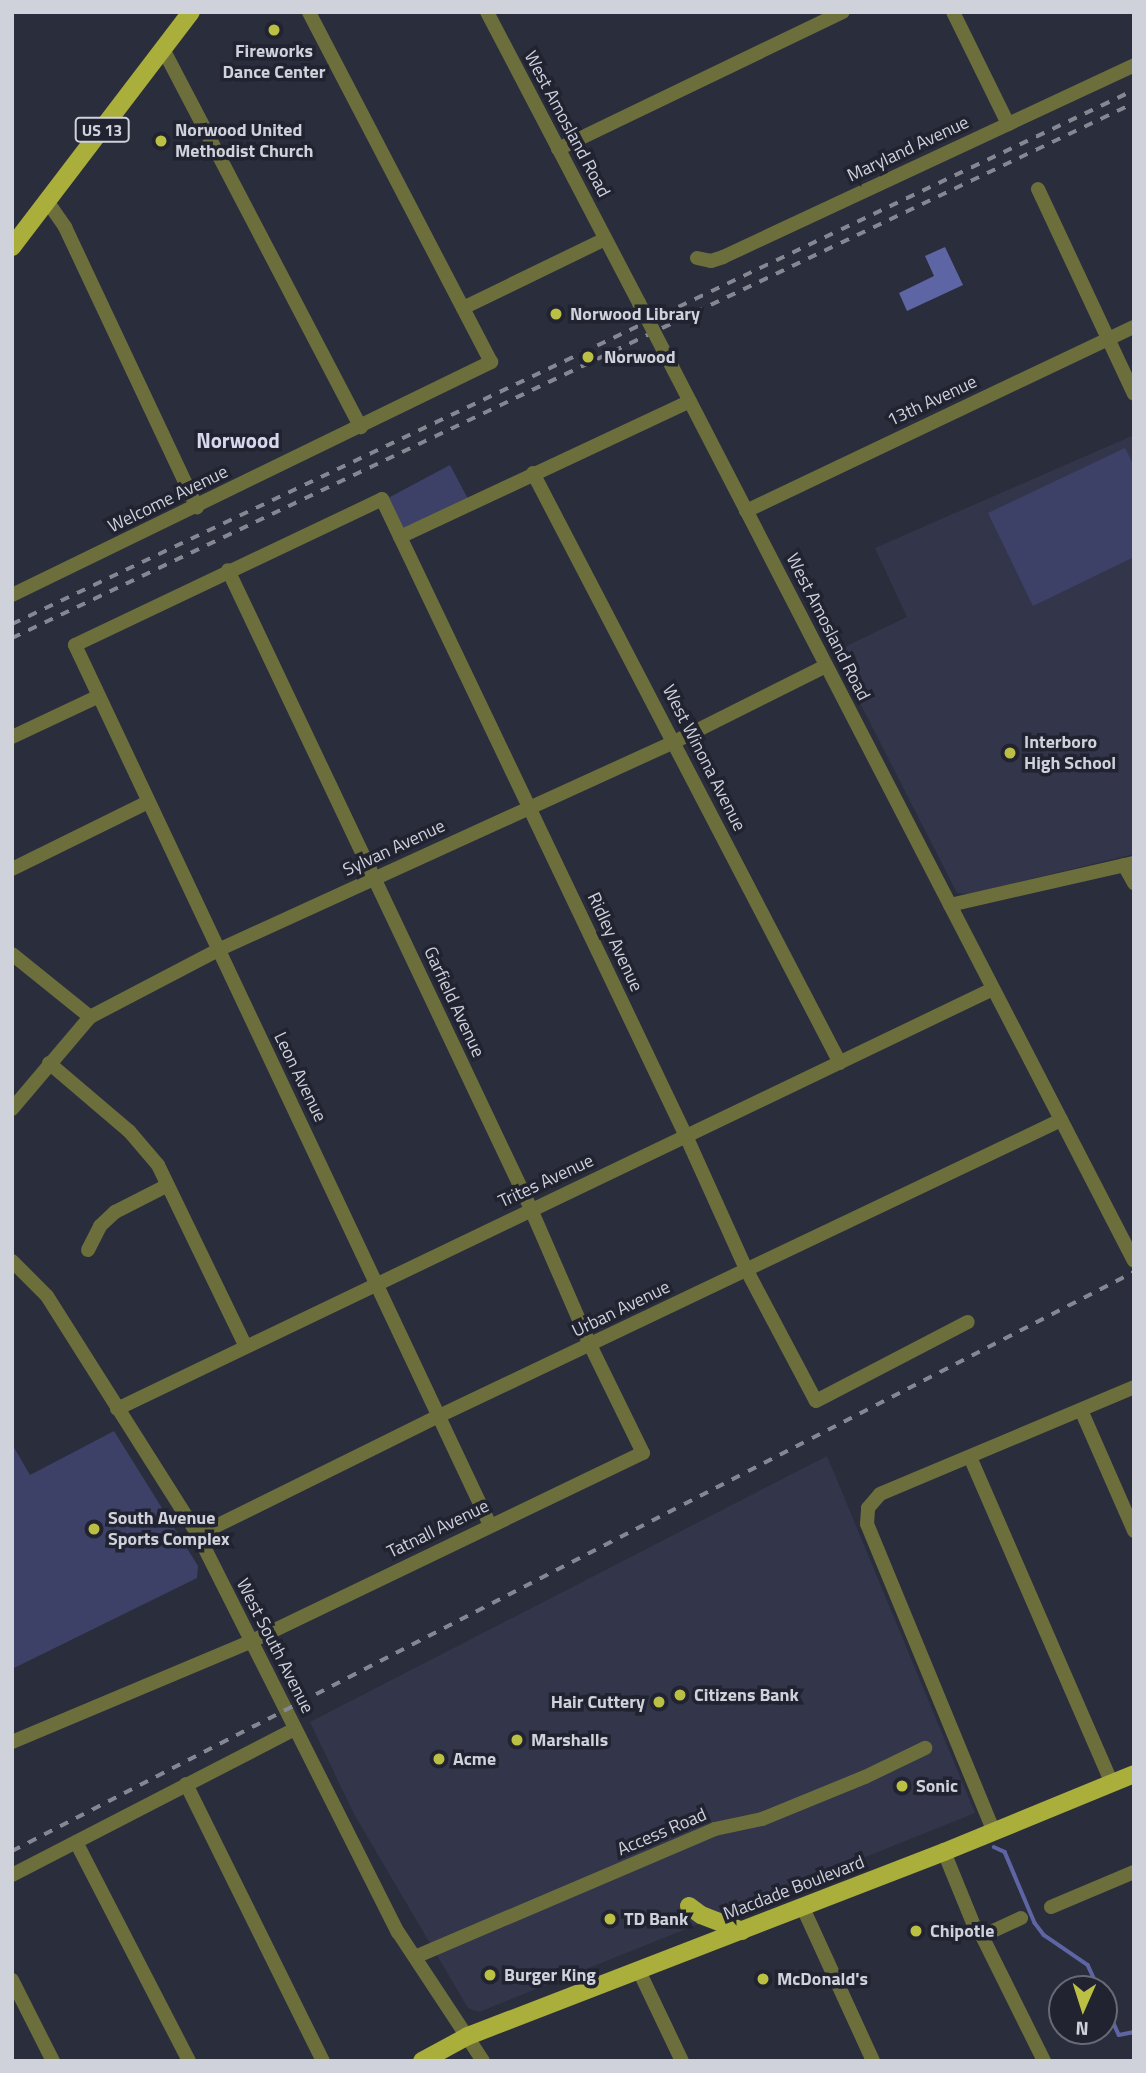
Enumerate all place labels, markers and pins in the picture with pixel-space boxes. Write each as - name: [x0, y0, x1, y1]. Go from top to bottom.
- marker: Fireworks Dance Center: [266, 22, 282, 38]
- place label: Fireworks Dance Center: [223, 41, 325, 84]
- place label: Norwood United Methodist Church: [175, 120, 313, 162]
- marker: Norwood United Methodist Church: [153, 133, 169, 149]
- place label: Norwood Library: [570, 303, 700, 325]
- marker: Norwood Library: [548, 306, 564, 322]
- place label: Norwood: [604, 346, 676, 368]
- marker: Norwood: [578, 347, 598, 367]
- place label: Interboro High School: [1024, 732, 1116, 774]
- marker: Interboro High School: [1002, 745, 1018, 761]
- place label: South Avenue Sports Complex: [108, 1508, 230, 1550]
- marker: South Avenue Sports Complex: [86, 1521, 102, 1537]
- place label: Citizens Bank: [694, 1684, 799, 1706]
- marker: Citizens Bank: [672, 1687, 688, 1703]
- place label: Hair Cuttery: [551, 1691, 645, 1713]
- marker: Hair Cuttery: [651, 1694, 667, 1710]
- place label: Marshalls: [531, 1729, 608, 1751]
- marker: Marshalls: [509, 1732, 525, 1748]
- place label: Acme: [453, 1748, 496, 1770]
- marker: Acme: [431, 1751, 447, 1767]
- place label: Sonic: [916, 1775, 958, 1797]
- marker: Sonic: [894, 1778, 910, 1794]
- place label: TD Bank: [624, 1908, 688, 1930]
- marker: TD Bank: [602, 1911, 618, 1927]
- place label: Chipotle: [930, 1920, 994, 1942]
- marker: Chipotle: [908, 1923, 924, 1939]
- place label: Burger King: [504, 1964, 596, 1986]
- marker: Burger King: [482, 1967, 498, 1983]
- place label: McDonald's: [777, 1968, 868, 1990]
- marker: McDonald's: [755, 1971, 771, 1987]

